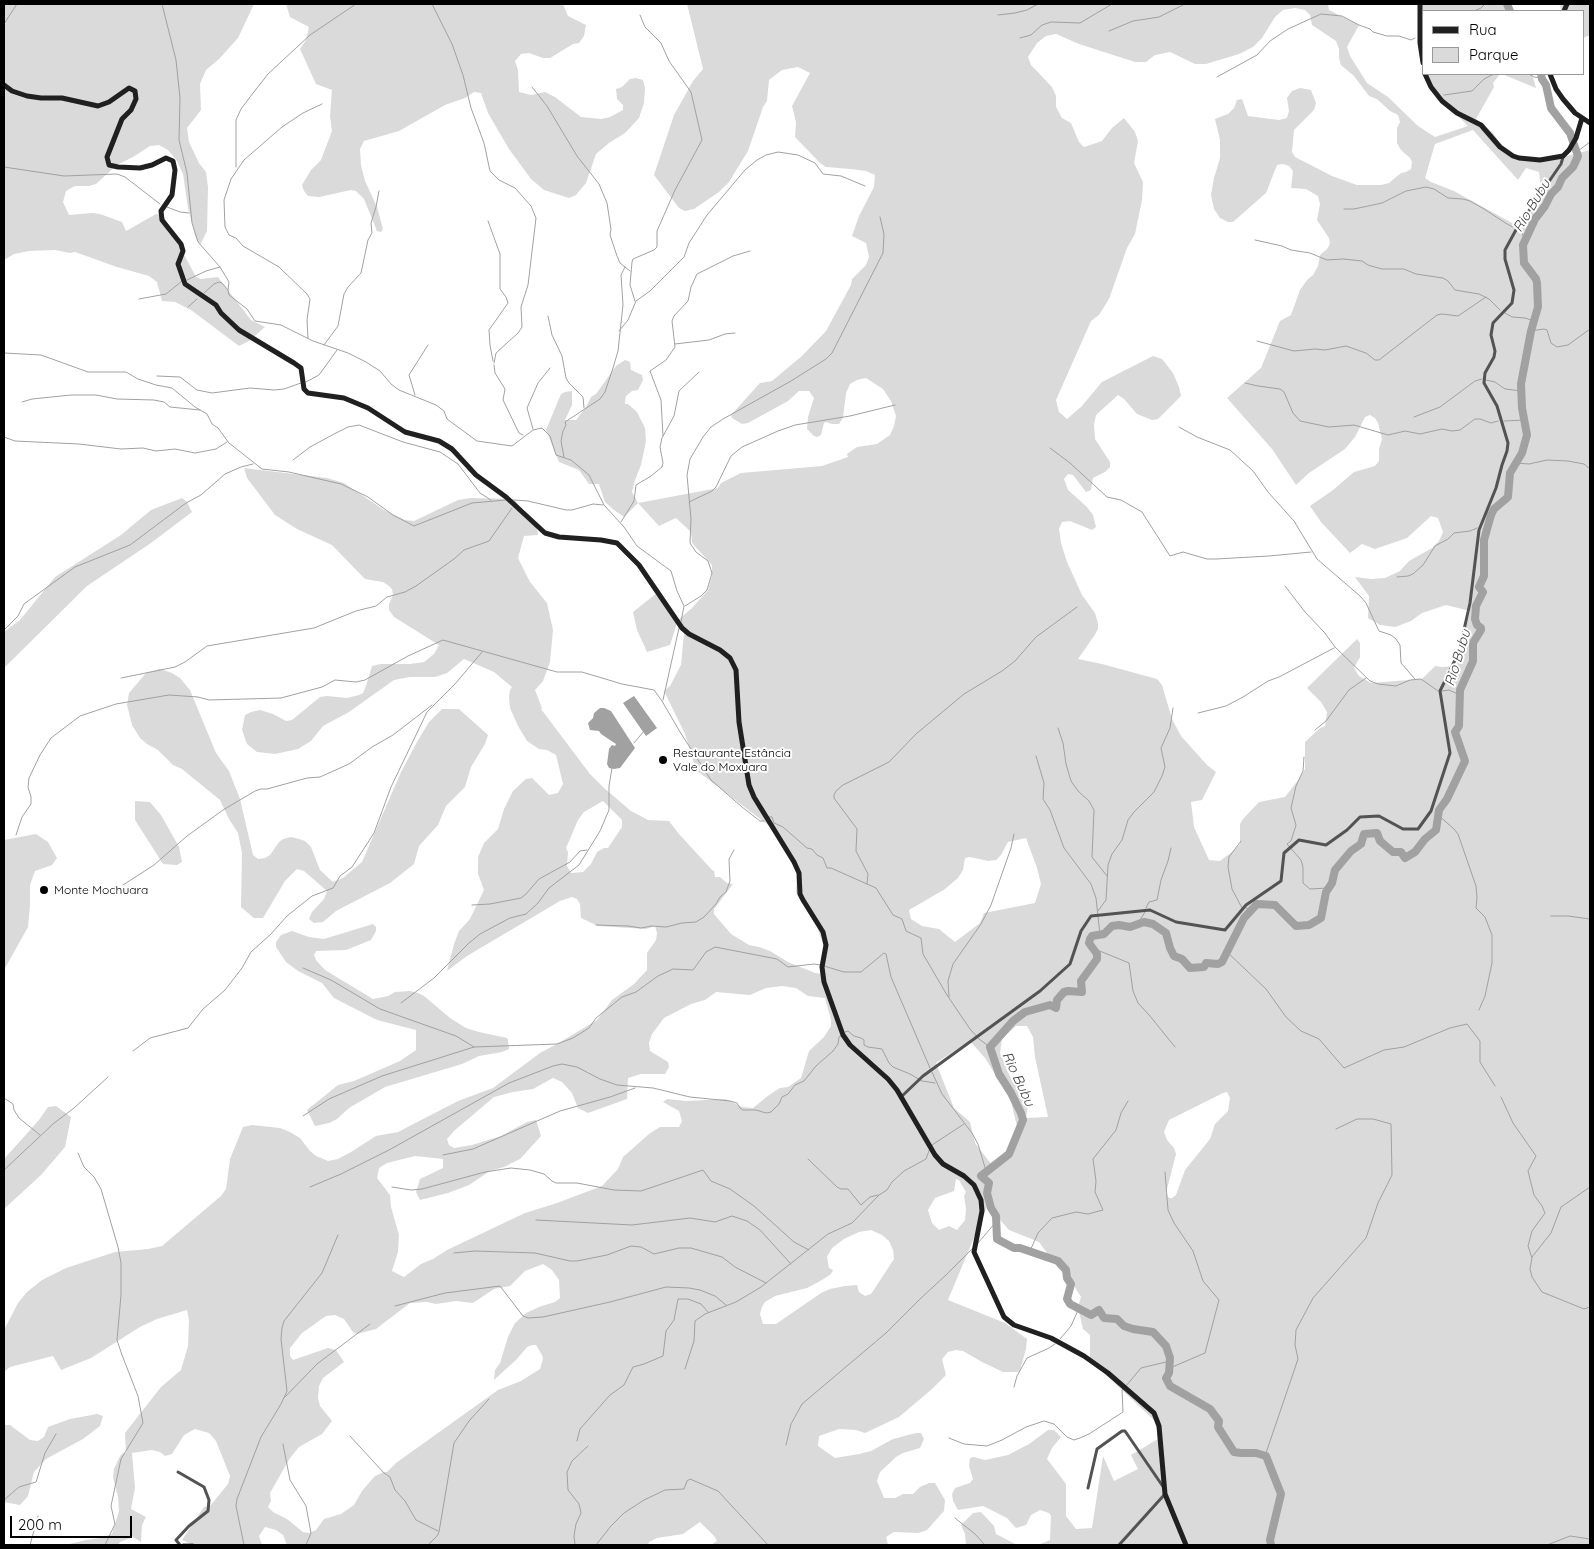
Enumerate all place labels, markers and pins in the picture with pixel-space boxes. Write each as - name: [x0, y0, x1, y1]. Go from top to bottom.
- place label: Restaurante Estância Vale do Moxuara: [673, 746, 791, 774]
- marker: Restaurante Estância Vale do Moxuara: [657, 754, 669, 766]
- place label: Monte Mochuara: [54, 883, 148, 897]
- marker: Monte Mochuara: [38, 884, 50, 896]

